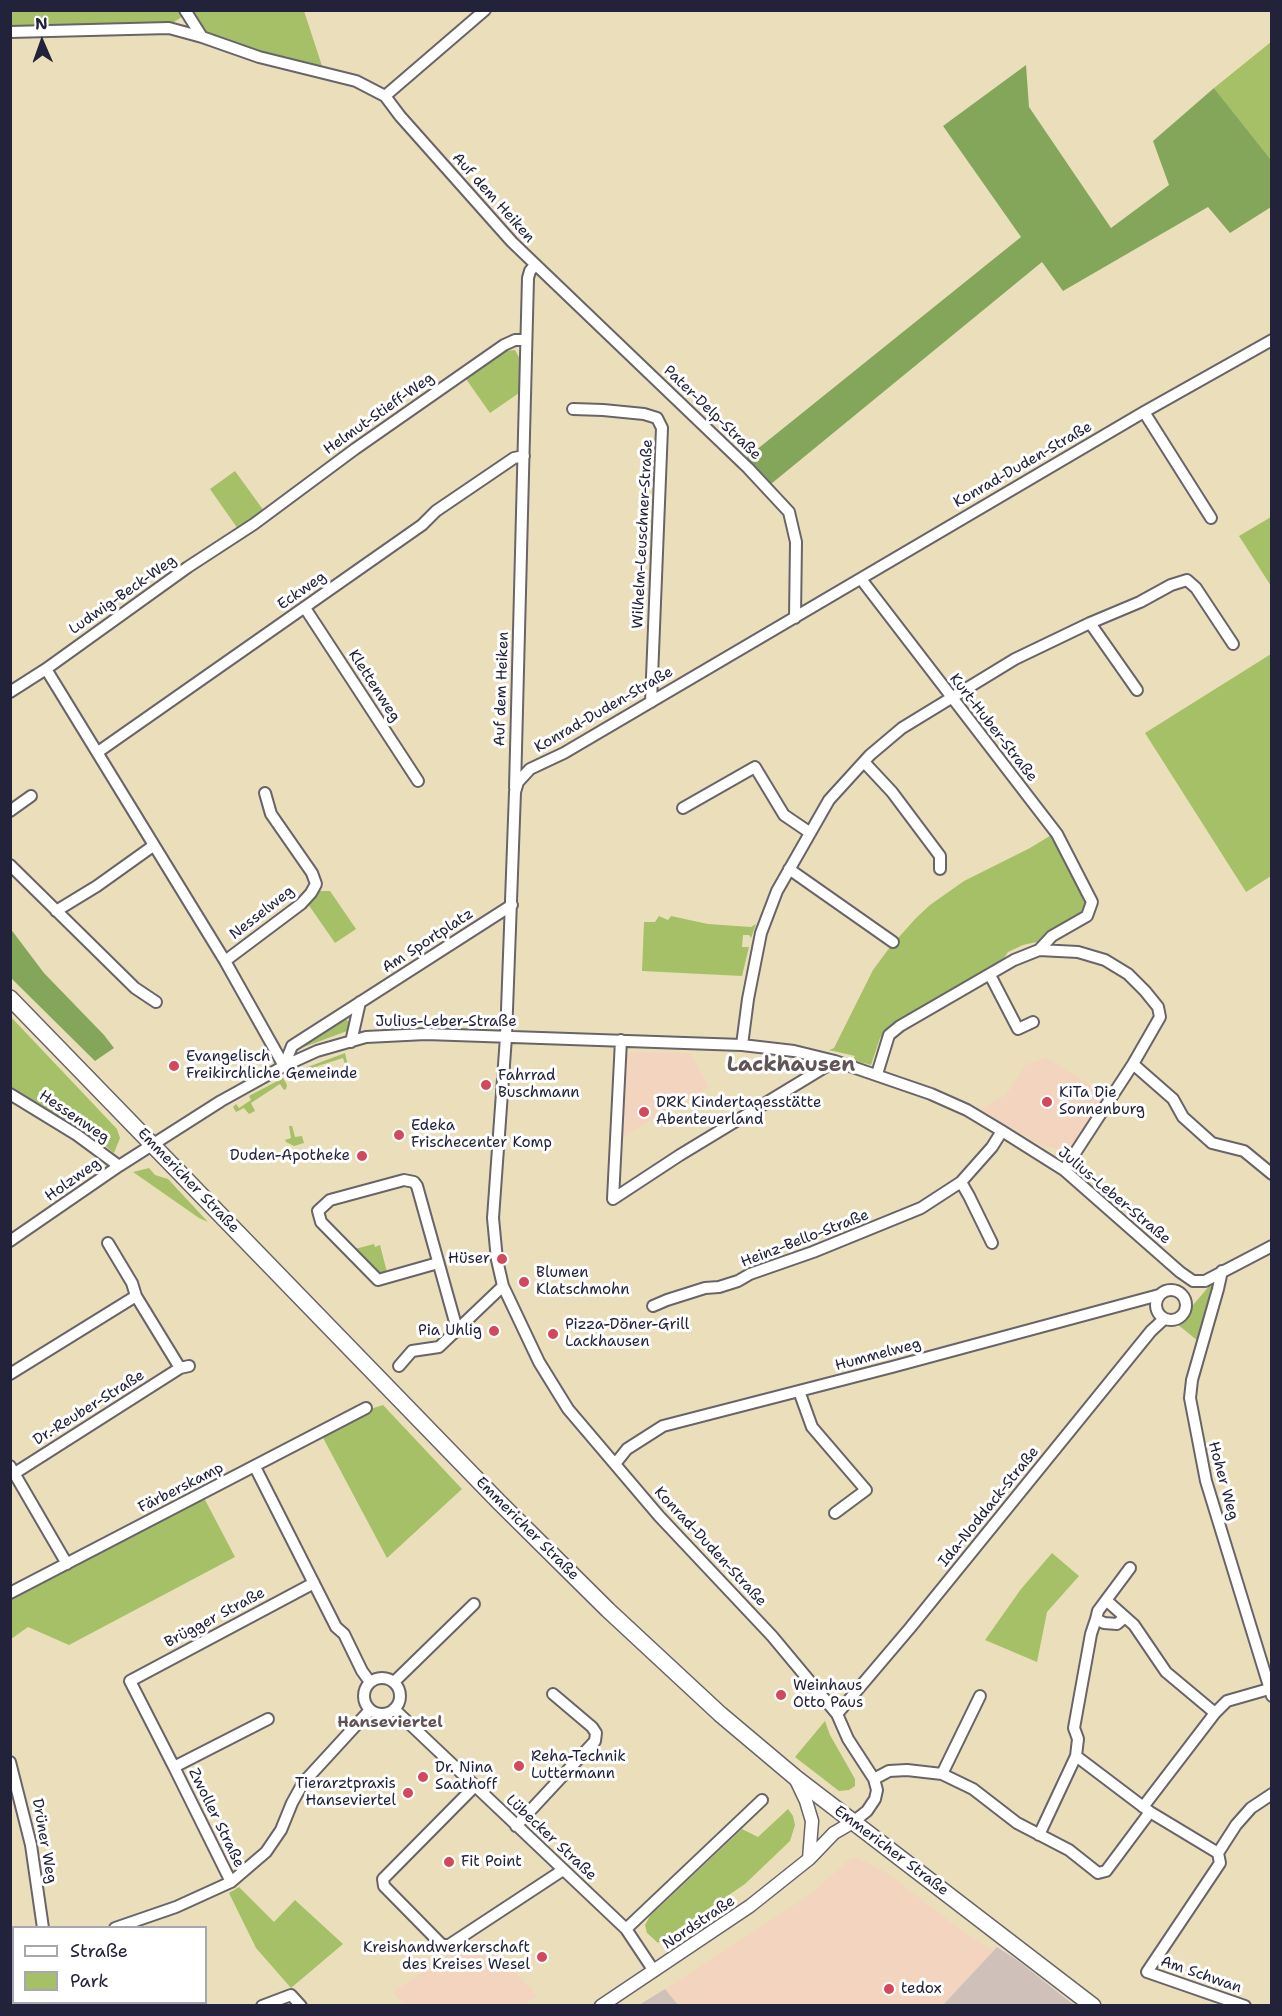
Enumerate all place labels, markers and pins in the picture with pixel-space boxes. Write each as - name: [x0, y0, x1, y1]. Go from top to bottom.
- place label: Evangelisch Freikirchliche Gemeinde: [186, 1048, 358, 1083]
- marker: Evangelisch Freikirchliche Gemeinde: [167, 1059, 181, 1073]
- place label: Fahrrad Buschmann: [498, 1067, 580, 1102]
- marker: Fahrrad Buschmann: [479, 1078, 493, 1092]
- place label: KiTa Die Sonnenburg: [1059, 1084, 1145, 1119]
- place label: DRK Kindertagesstätte Abenteuerland: [656, 1094, 821, 1129]
- marker: KiTa Die Sonnenburg: [1040, 1095, 1054, 1109]
- marker: DRK Kindertagesstätte Abenteuerland: [637, 1105, 651, 1119]
- place label: Edeka Frischecenter Komp: [411, 1117, 552, 1152]
- marker: Edeka Frischecenter Komp: [392, 1128, 406, 1142]
- place label: Duden-Apotheke: [230, 1147, 350, 1165]
- marker: Duden-Apotheke: [355, 1149, 369, 1163]
- place label: Hüser: [448, 1250, 490, 1268]
- marker: Hüser: [495, 1252, 509, 1266]
- place label: Blumen Klatschmohn: [536, 1264, 629, 1299]
- marker: Blumen Klatschmohn: [517, 1275, 531, 1289]
- place label: Pizza-Döner-Grill Lackhausen: [565, 1316, 689, 1351]
- place label: Pia Uhlig: [418, 1322, 482, 1340]
- marker: Pia Uhlig: [487, 1324, 501, 1338]
- marker: Pizza-Döner-Grill Lackhausen: [546, 1327, 560, 1341]
- place label: Weinhaus Otto Paus: [793, 1677, 863, 1712]
- marker: Weinhaus Otto Paus: [774, 1688, 788, 1702]
- place label: Reha-Technik Luttermann: [531, 1748, 626, 1783]
- place label: Dr. Nina Saathoff: [435, 1759, 497, 1794]
- marker: Reha-Technik Luttermann: [512, 1759, 526, 1773]
- marker: Dr. Nina Saathoff: [416, 1770, 430, 1784]
- place label: Tierarztpraxis Hanseviertel: [295, 1775, 396, 1810]
- marker: Tierarztpraxis Hanseviertel: [401, 1786, 415, 1800]
- place label: Fit Point: [461, 1853, 522, 1871]
- marker: Fit Point: [442, 1855, 456, 1869]
- place label: Kreishandwerkerschaft des Kreises Wesel: [363, 1939, 530, 1974]
- marker: Kreishandwerkerschaft des Kreises Wesel: [535, 1950, 549, 1964]
- place label: tedox: [901, 1980, 942, 1998]
- marker: tedox: [882, 1982, 896, 1996]

